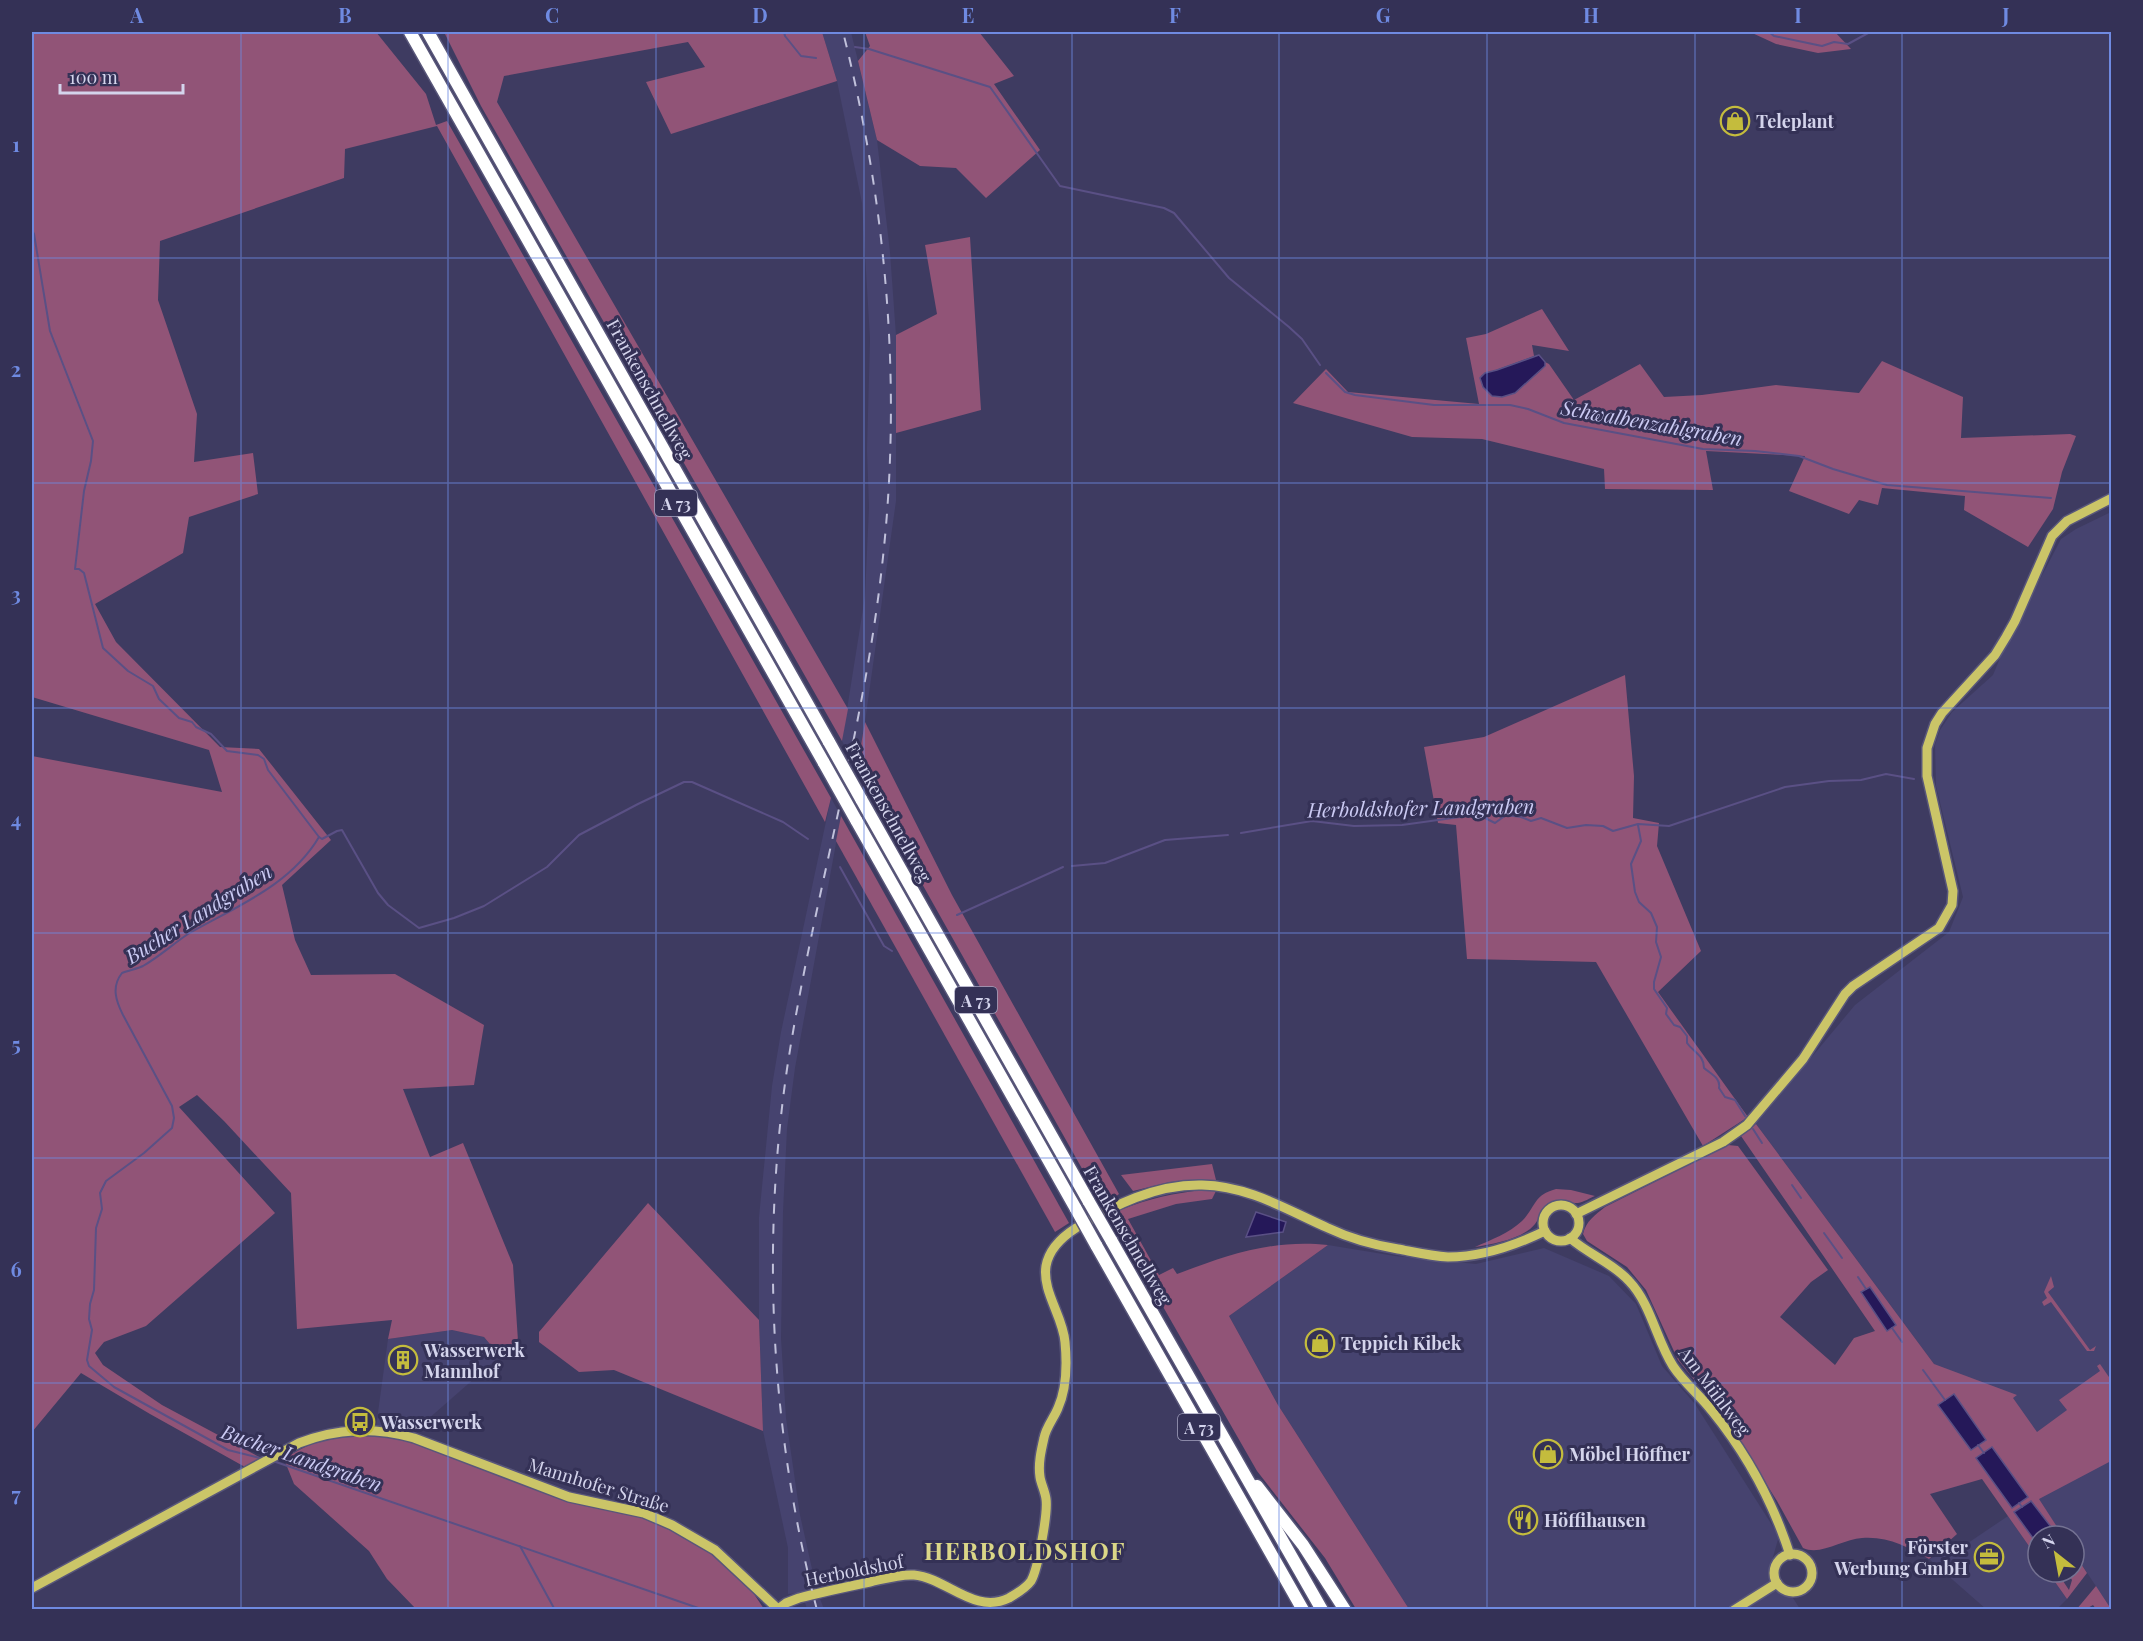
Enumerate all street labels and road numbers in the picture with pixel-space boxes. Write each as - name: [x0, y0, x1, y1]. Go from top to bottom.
- street label: Frankenschnellweg: [601, 314, 699, 464]
- road number: A 73: [655, 490, 697, 516]
- street label: Frankenschnellweg: [840, 737, 938, 887]
- road number: A 73: [955, 987, 997, 1013]
- street label: Frankenschnellweg: [1078, 1161, 1178, 1309]
- street label: Am Mühlweg: [1673, 1341, 1757, 1441]
- road number: A 73: [1178, 1414, 1220, 1440]
- street label: Mannhofer Straße: [526, 1452, 672, 1518]
- street label: Herboldshof: [803, 1548, 907, 1591]

